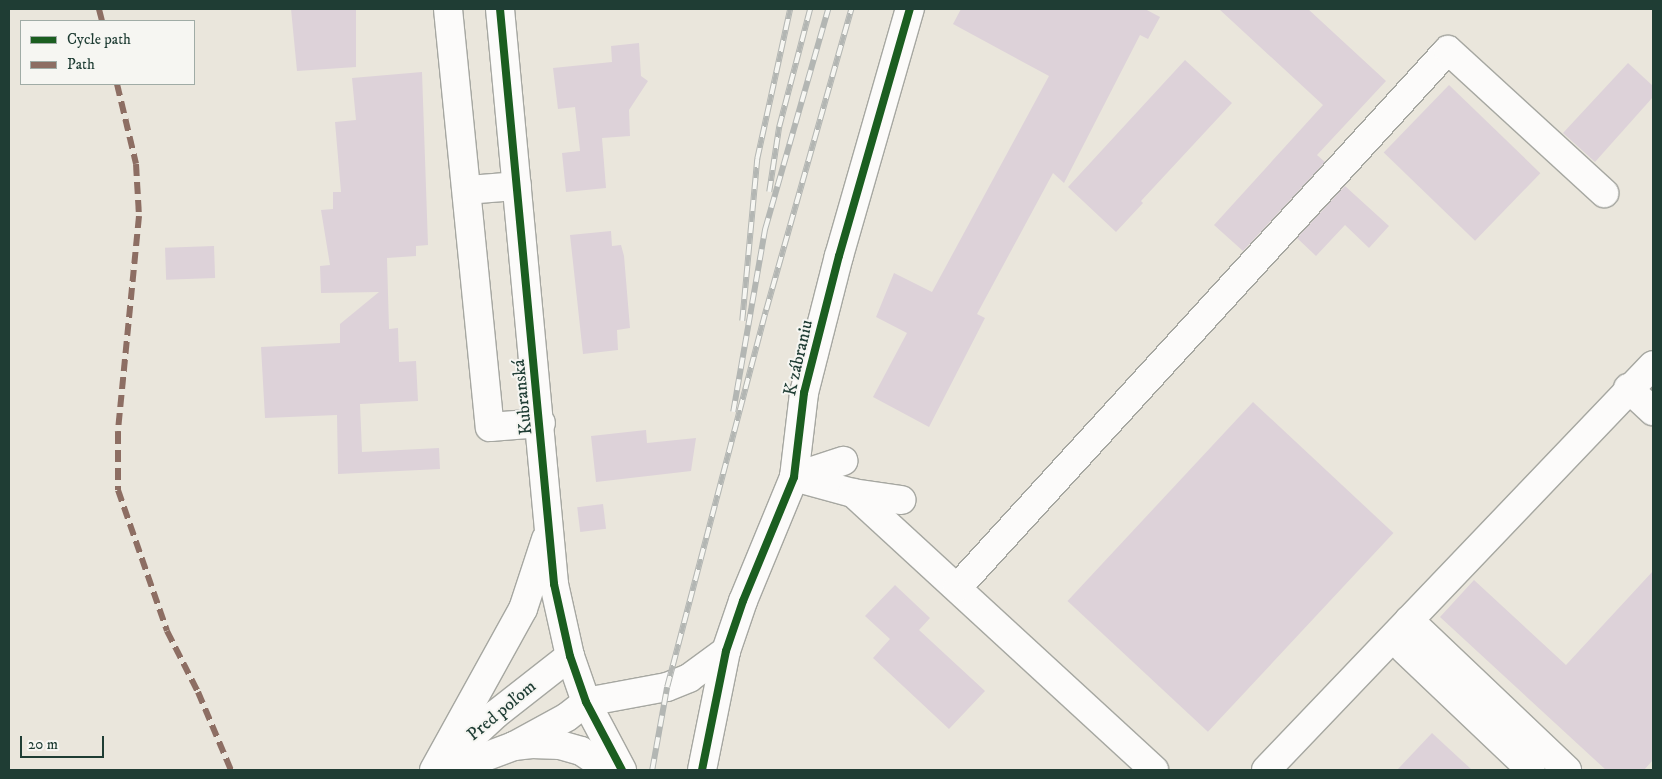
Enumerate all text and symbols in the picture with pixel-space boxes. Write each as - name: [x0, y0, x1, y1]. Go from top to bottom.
- legend: [20, 20, 195, 85]
- text: Cycle path: [67, 30, 131, 49]
- text: Path: [67, 55, 95, 74]
- street label: K zábraniu: [780, 318, 818, 398]
- street label: Kubranská: [508, 358, 538, 436]
- street label: Pred poľom: [463, 676, 541, 746]
- scale bar: [22, 726, 106, 758]
- text: 20 m: [28, 735, 58, 754]

